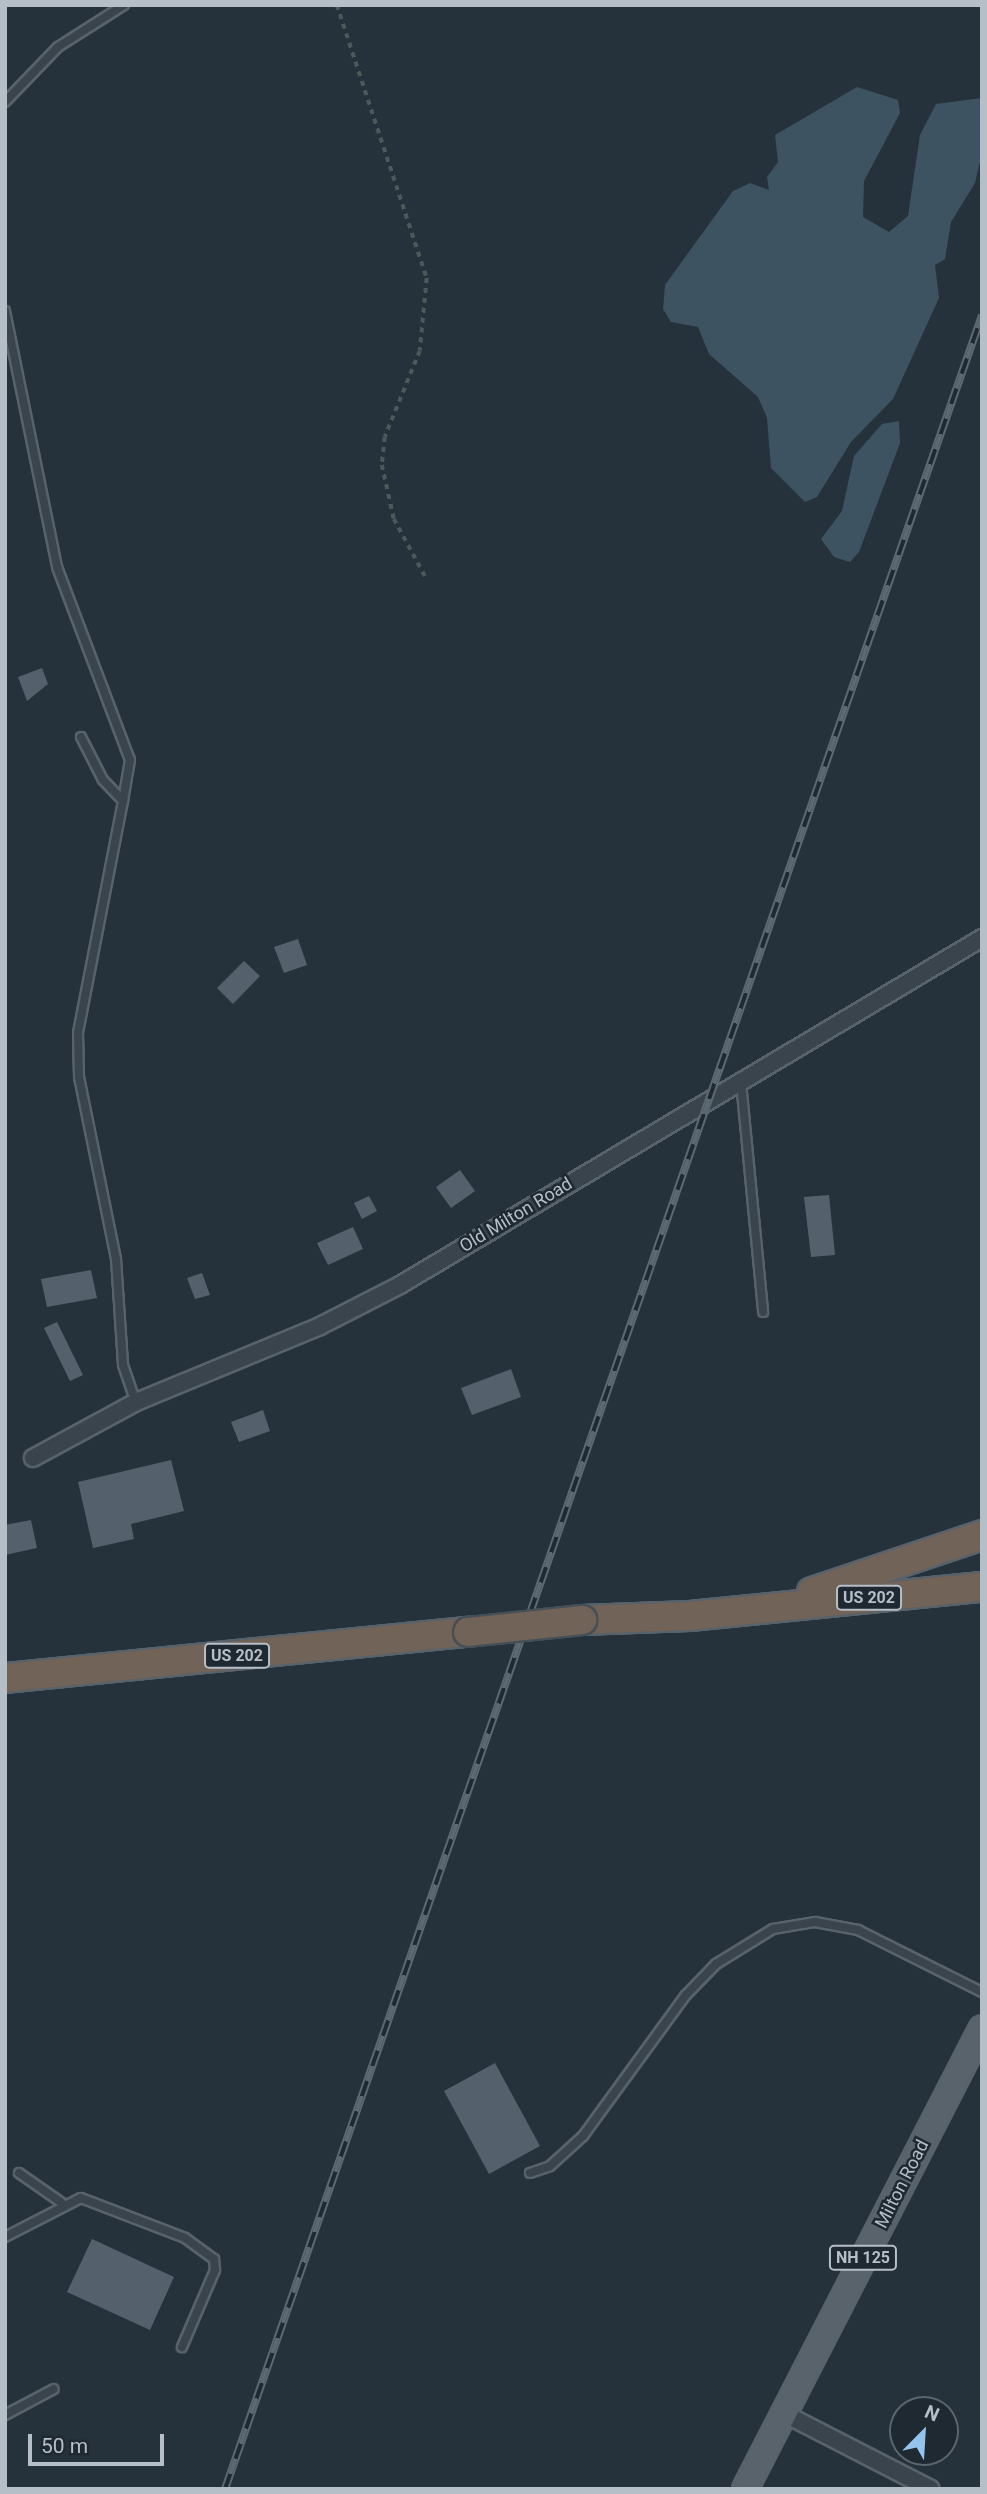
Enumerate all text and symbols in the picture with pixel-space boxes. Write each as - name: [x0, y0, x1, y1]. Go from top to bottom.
- street label: Old Milton Road: [456, 1173, 576, 1257]
- road number: US 202: [836, 1586, 902, 1610]
- road number: US 202: [204, 1644, 270, 1668]
- street label: Milton Road: [871, 2136, 933, 2232]
- road number: NH 125: [828, 2246, 898, 2270]
- north arrow: [889, 2396, 959, 2466]
- text: N: [921, 2400, 943, 2426]
- scale bar: [32, 2420, 168, 2464]
- text: 50 m: [41, 2434, 88, 2458]

